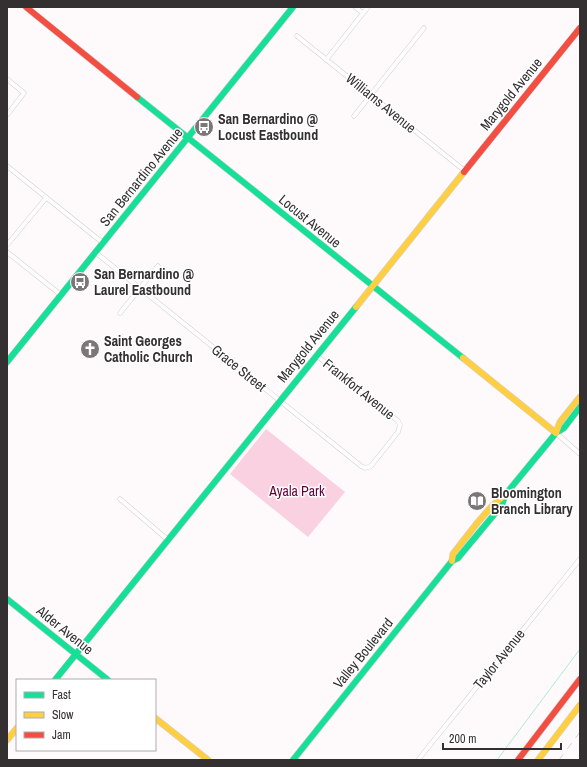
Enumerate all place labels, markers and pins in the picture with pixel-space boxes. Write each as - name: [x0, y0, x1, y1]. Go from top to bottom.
- place label: San Bernardino @ Locust Eastbound: [218, 110, 318, 144]
- bus stop icon: San Bernardino @ Locust Eastbound: [193, 116, 215, 138]
- place label: San Bernardino @ Laurel Eastbound: [94, 265, 194, 299]
- bus stop icon: San Bernardino @ Laurel Eastbound: [69, 271, 91, 293]
- place label: Saint Georges Catholic Church: [104, 332, 193, 366]
- church icon: Saint Georges Catholic Church: [79, 338, 101, 360]
- place label: Bloomington Branch Library: [491, 484, 573, 518]
- library icon: Bloomington Branch Library: [466, 490, 488, 512]

